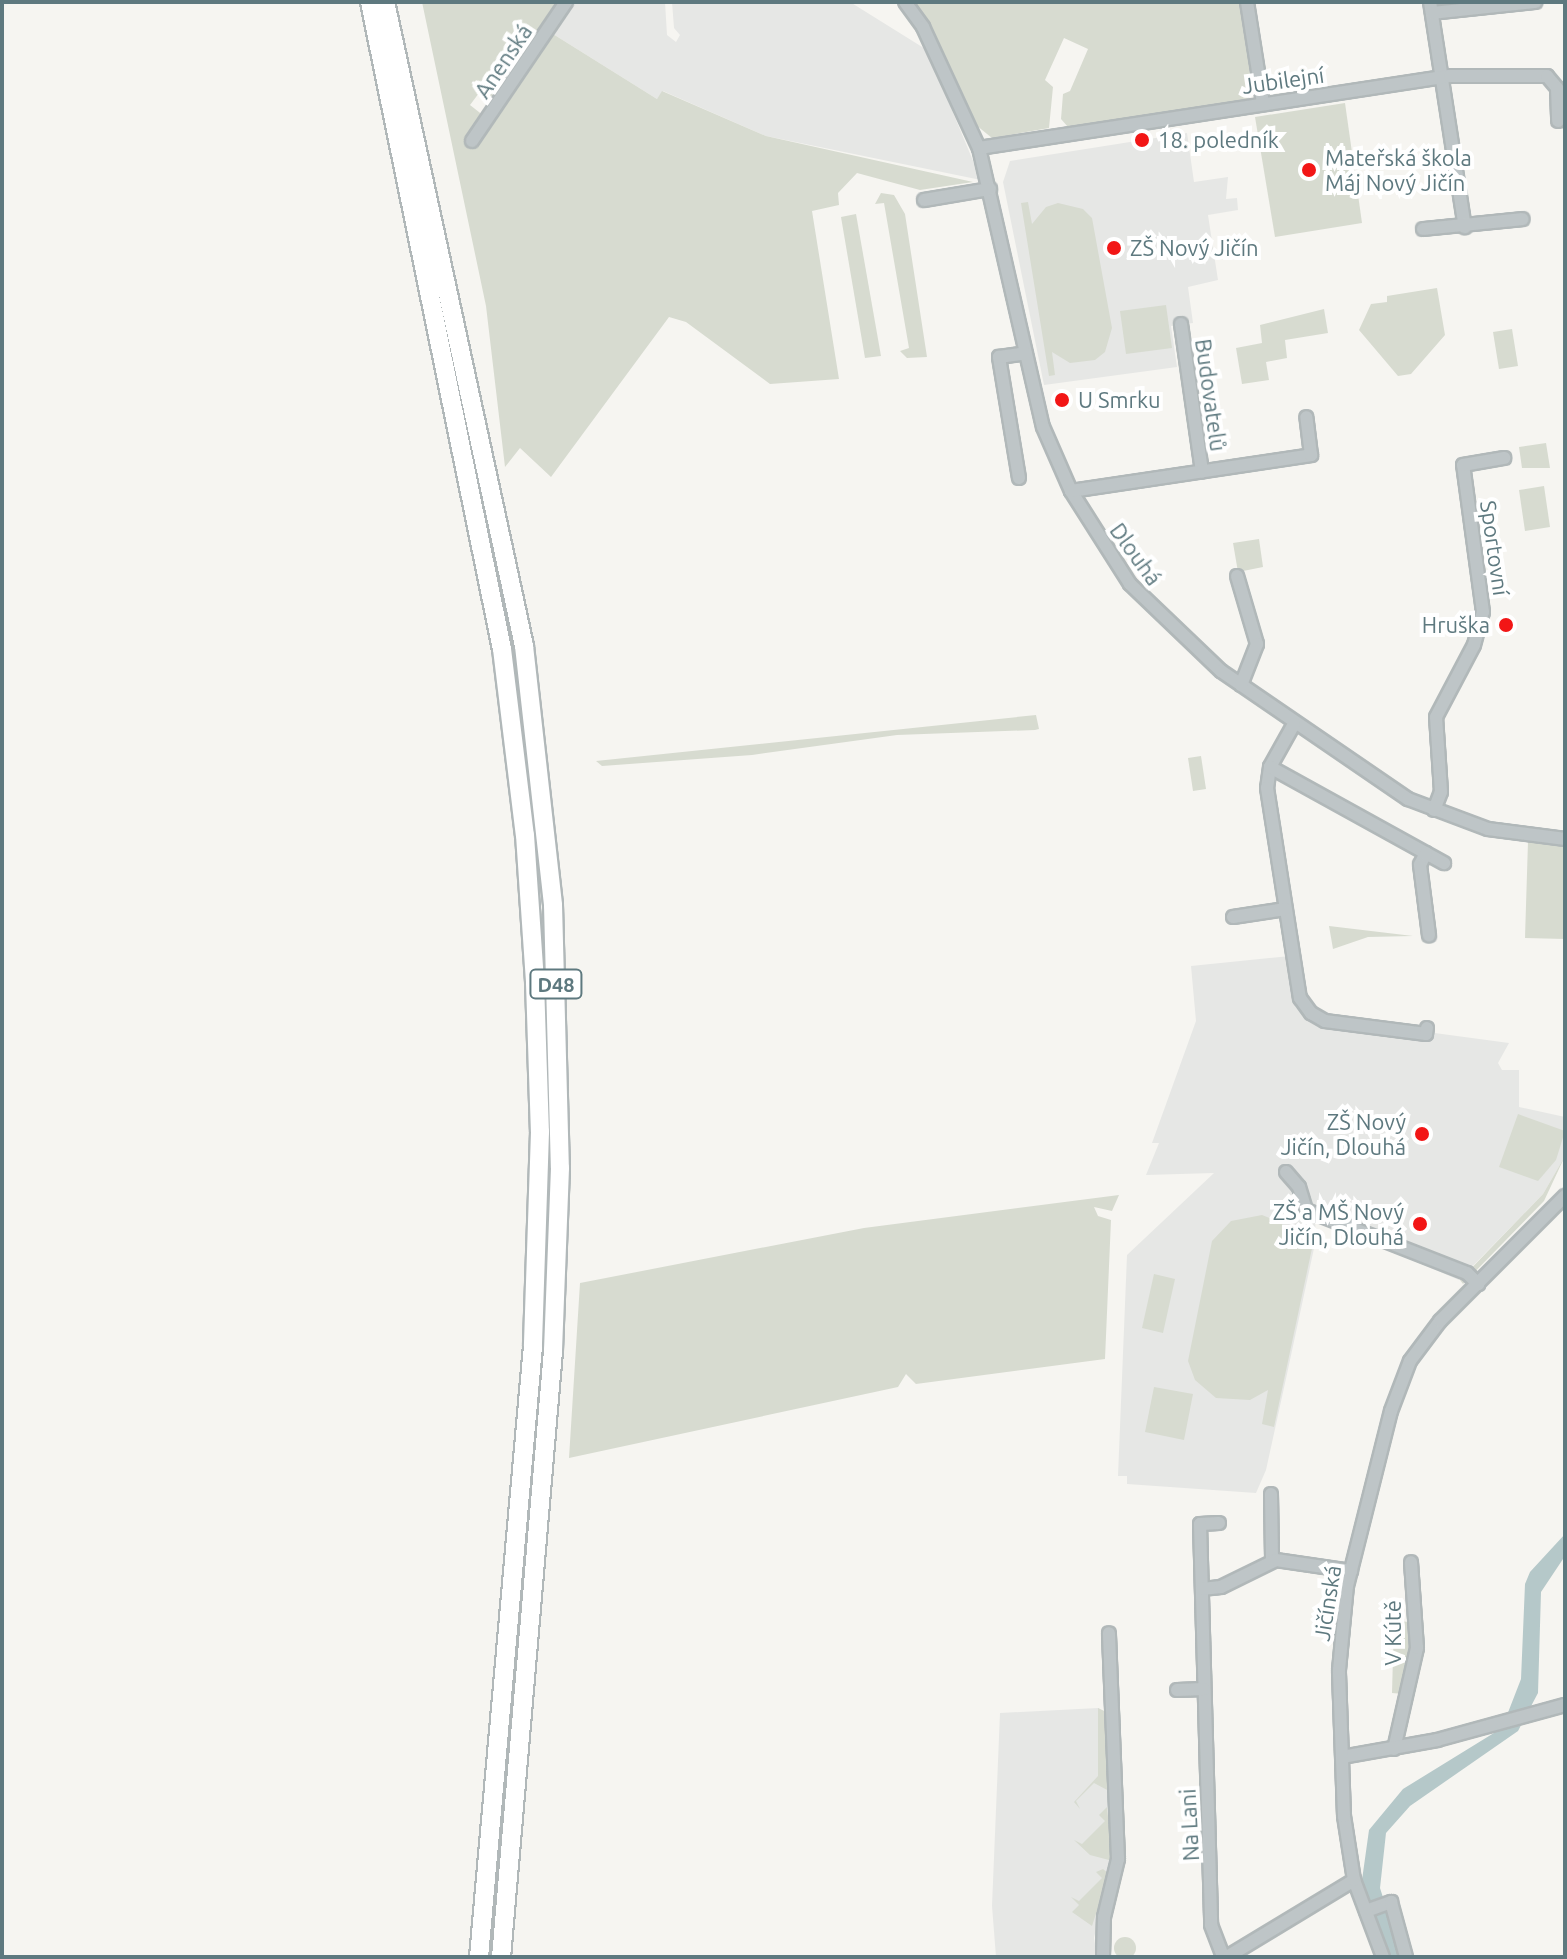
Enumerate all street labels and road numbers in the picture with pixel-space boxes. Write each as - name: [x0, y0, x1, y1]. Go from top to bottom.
- street label: Anenská: [469, 19, 537, 103]
- street label: Jubilejní: [1240, 61, 1326, 99]
- street label: Budovatelů: [1190, 337, 1232, 453]
- street label: Sportovní: [1475, 499, 1515, 597]
- street label: Dlouhá: [1105, 518, 1167, 590]
- road number: D48: [528, 968, 584, 1000]
- street label: Jičínská: [1308, 1563, 1346, 1643]
- street label: V Kútě: [1380, 1600, 1406, 1666]
- street label: Na Lani: [1174, 1788, 1204, 1862]

